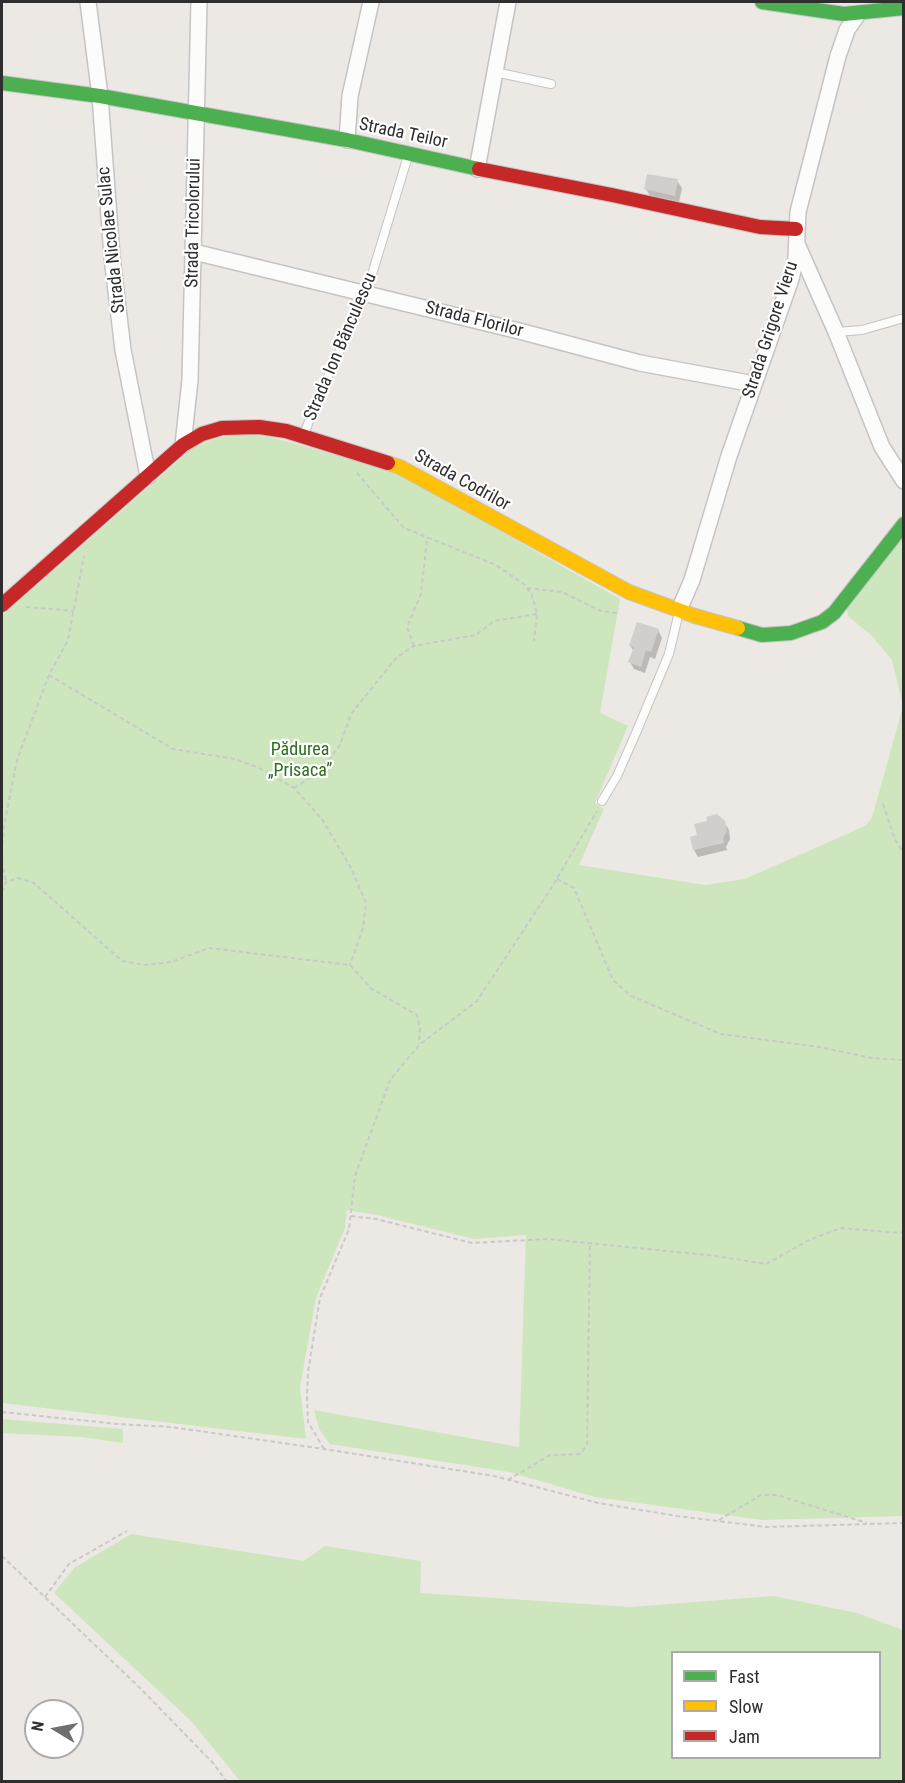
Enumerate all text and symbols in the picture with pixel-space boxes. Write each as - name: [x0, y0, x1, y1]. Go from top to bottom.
- street label: Strada Teilor: [357, 114, 449, 154]
- street label: Strada Tricolorului: [182, 158, 206, 288]
- street label: Strada Nicolae Sulac: [94, 166, 130, 314]
- street label: Strada Grigore Vieru: [739, 259, 803, 401]
- street label: Strada Ion Bănculescu: [300, 270, 382, 424]
- street label: Strada Florilor: [423, 297, 525, 343]
- street label: Strada Codrilor: [410, 446, 514, 516]
- park label: Pădurea „Prisaca”: [268, 739, 332, 782]
- legend: [671, 1651, 881, 1759]
- text: Fast: [729, 1666, 760, 1687]
- text: Slow: [729, 1696, 763, 1717]
- north arrow: [24, 1699, 84, 1759]
- text: N: [28, 1720, 48, 1733]
- text: Jam: [729, 1726, 760, 1747]

